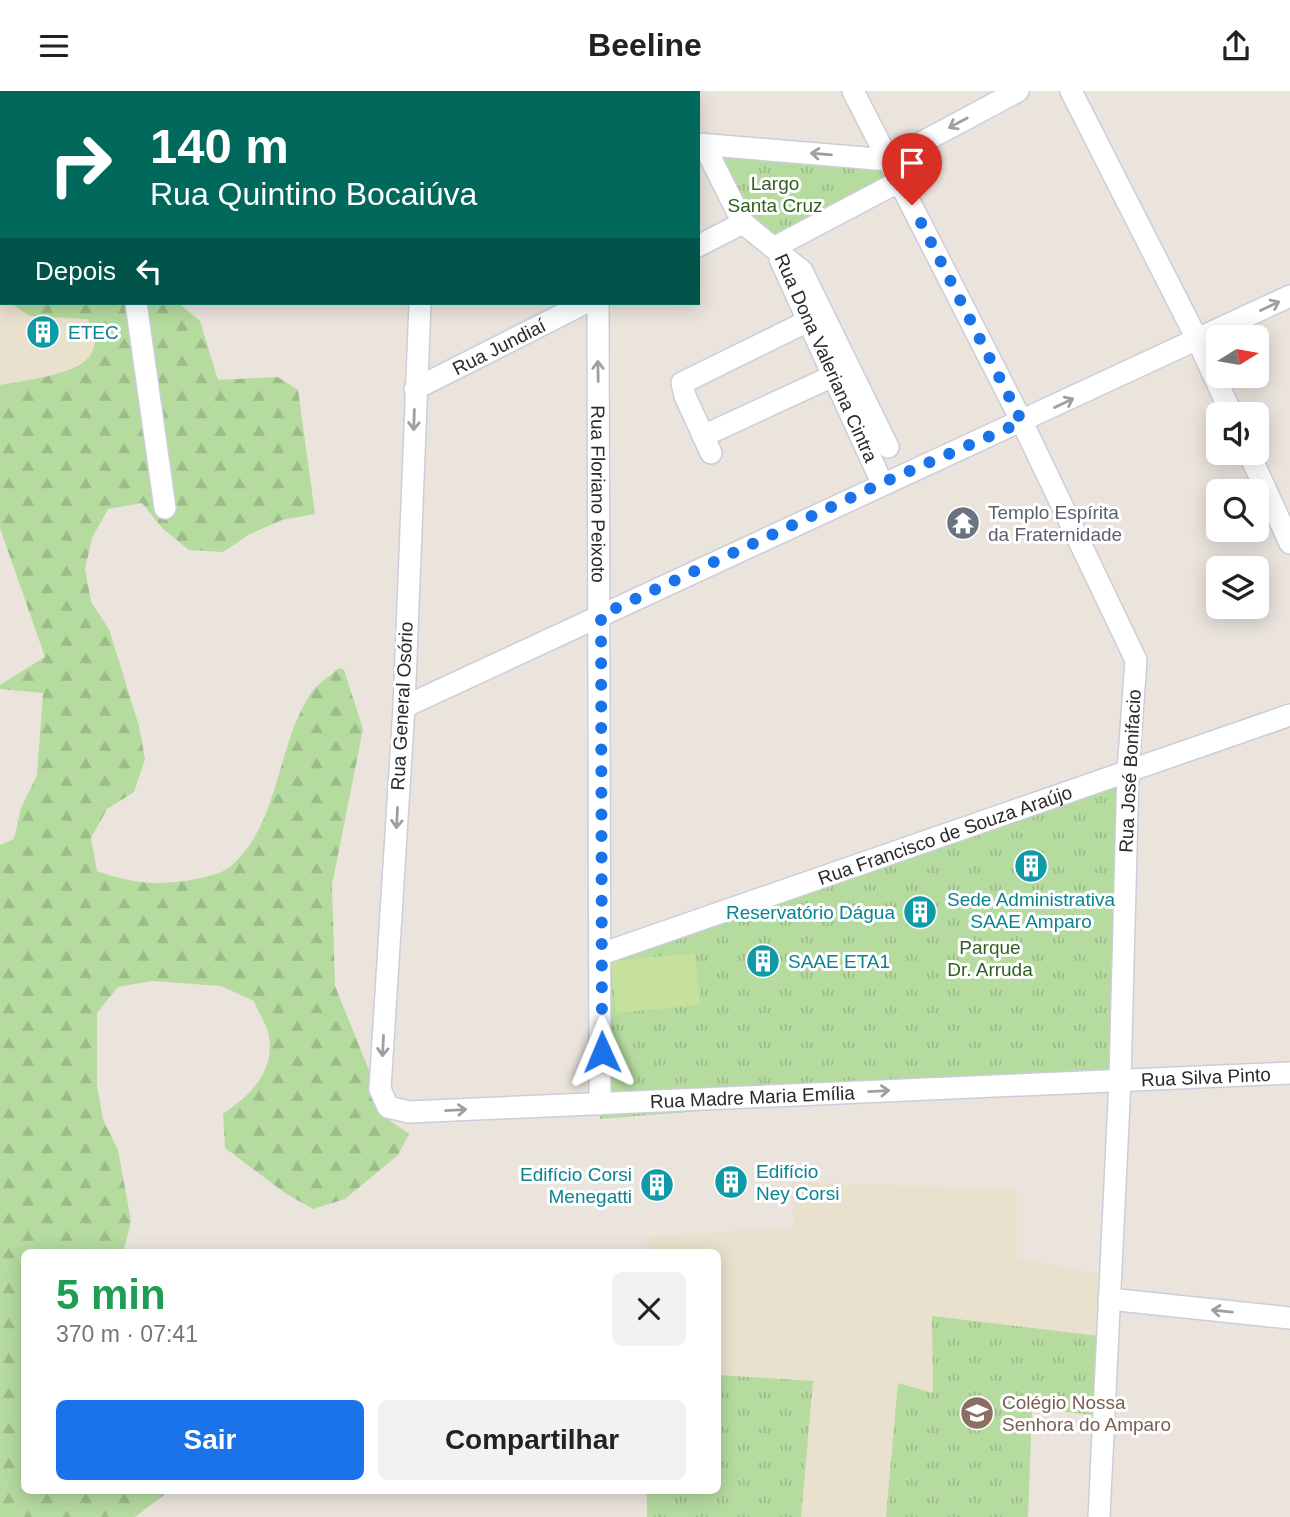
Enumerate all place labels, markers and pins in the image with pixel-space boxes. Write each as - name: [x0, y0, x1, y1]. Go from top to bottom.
- pin: [882, 133, 942, 205]
- building icon: ETEC: [24, 313, 62, 351]
- place label: ETEC: [68, 322, 119, 343]
- place label: Templo Espírita da Fraternidade: [988, 502, 1122, 545]
- temple icon: Templo Espírita da Fraternidade: [944, 504, 982, 542]
- building icon: Sede Administrativa SAAE Amparo: [1012, 847, 1050, 885]
- place label: Sede Administrativa SAAE Amparo: [947, 889, 1115, 932]
- building icon: Reservatório Dágua: [901, 893, 939, 931]
- place label: Reservatório Dágua: [726, 902, 895, 923]
- building icon: SAAE ETA1: [744, 942, 782, 980]
- place label: SAAE ETA1: [788, 951, 890, 972]
- place label: Edifício Ney Corsi: [756, 1161, 839, 1204]
- building icon: Edifício Ney Corsi: [712, 1163, 750, 1201]
- place label: Edifício Corsi Menegatti: [520, 1164, 632, 1207]
- building icon: Edifício Corsi Menegatti: [638, 1166, 676, 1204]
- place label: Colégio Nossa Senhora do Amparo: [1002, 1392, 1171, 1435]
- school or university icon: Colégio Nossa Senhora do Amparo: [958, 1394, 996, 1432]

